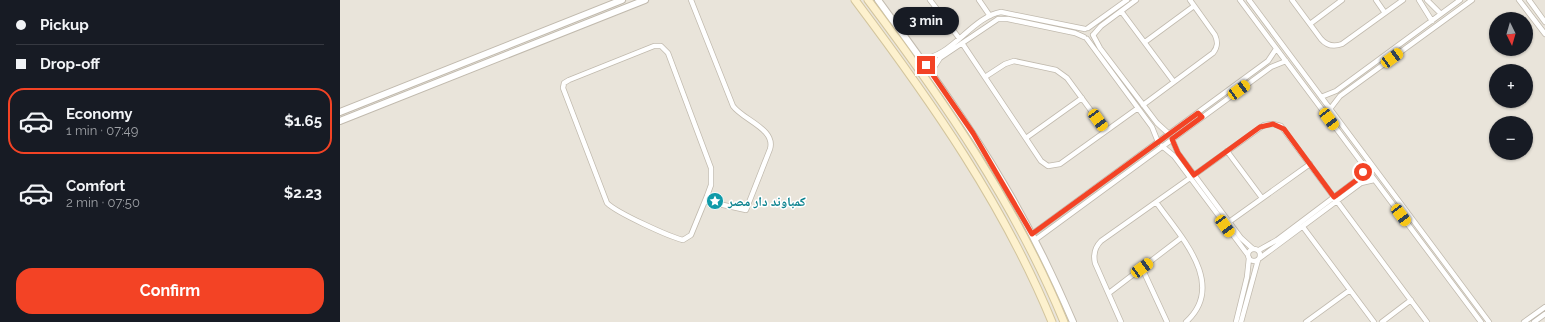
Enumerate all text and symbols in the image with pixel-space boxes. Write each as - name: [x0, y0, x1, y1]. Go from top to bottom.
- callout: 3 min: [893, 7, 959, 35]
- north arrow: [1489, 12, 1533, 56]
- map controls: [1489, 12, 1533, 160]
- text: 3 min: [909, 13, 943, 28]
- text: Pickup: [40, 16, 89, 34]
- car: [1379, 46, 1405, 70]
- text: Drop-off: [40, 55, 100, 73]
- route end: [917, 56, 935, 74]
- button: +: [1489, 64, 1533, 108]
- car: [1226, 78, 1252, 102]
- icon: car: [18, 103, 54, 139]
- text: Economy: [66, 105, 133, 123]
- car: [1317, 106, 1341, 132]
- car: [1086, 107, 1110, 133]
- text: $1.65: [284, 112, 322, 130]
- button: −: [1489, 116, 1533, 160]
- text: 1 min · 07:49: [66, 123, 138, 138]
- route start: [1354, 163, 1372, 181]
- icon: car: [18, 175, 54, 211]
- text: Comfort: [66, 177, 125, 195]
- text: $2.23: [284, 184, 322, 202]
- place icon: كمباوند دار مصر: [705, 191, 725, 211]
- place label: كمباوند دار مصر: [727, 194, 806, 209]
- text: 2 min · 07:50: [66, 195, 140, 210]
- car: [1389, 202, 1413, 228]
- car: [1213, 213, 1237, 239]
- car: [1129, 256, 1155, 280]
- button: Confirm: [16, 268, 324, 314]

